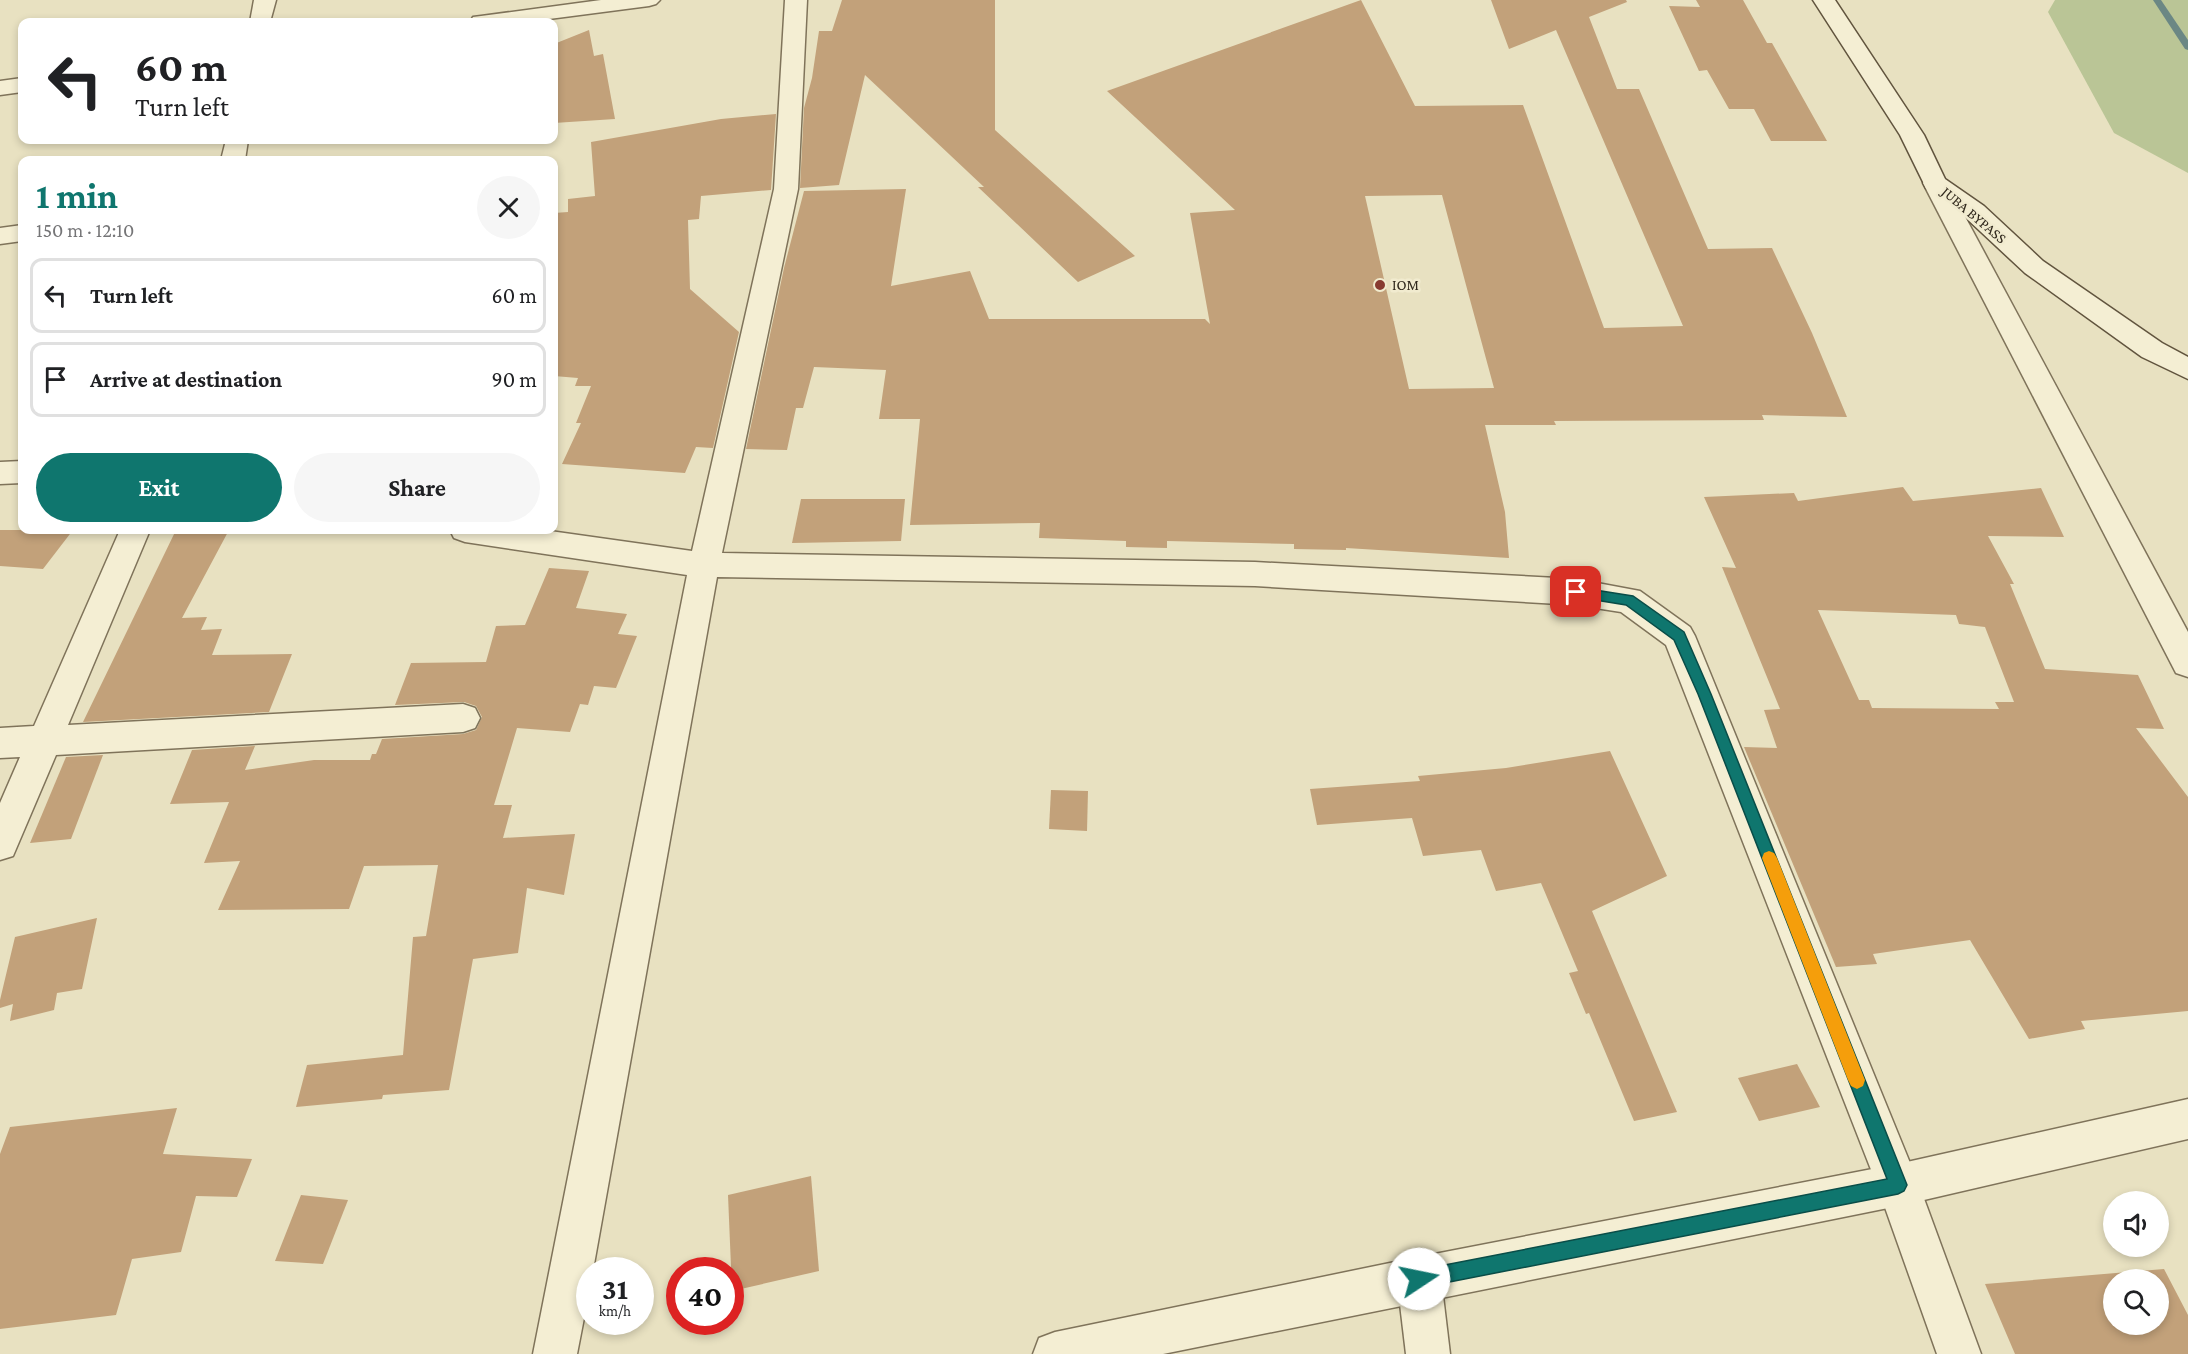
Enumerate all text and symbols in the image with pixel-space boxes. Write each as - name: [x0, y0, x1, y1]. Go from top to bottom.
- icon: left: [36, 42, 114, 120]
- text: 60 m: [135, 43, 227, 90]
- text: Turn left: [135, 92, 229, 122]
- text: 1 min: [36, 176, 118, 216]
- button: close: [477, 176, 540, 239]
- street label: JUBA BYPASS: [1936, 182, 2009, 247]
- text: 150 m · 12:10: [36, 219, 134, 241]
- place label: IOM: [1392, 277, 1419, 293]
- marker: IOM: [1373, 278, 1387, 292]
- icon: left: [39, 279, 72, 312]
- text: Turn left: [90, 283, 173, 308]
- text: 60 m: [492, 283, 537, 308]
- icon: arrive: [39, 363, 72, 396]
- text: Arrive at destination: [90, 367, 282, 392]
- text: 90 m: [492, 367, 537, 392]
- button: Exit: [36, 453, 282, 522]
- button: Share: [294, 453, 540, 522]
- pin: [1550, 566, 1601, 617]
- icon: arrive: [1559, 575, 1592, 608]
- map controls: [2103, 1191, 2169, 1335]
- button: sound: [2103, 1191, 2169, 1257]
- position arrow: [1387, 1247, 1451, 1311]
- speed limit sign: 40: [666, 1257, 744, 1335]
- button: search: [2103, 1269, 2169, 1335]
- text: 31: [602, 1272, 628, 1305]
- text: km/h: [599, 1303, 631, 1319]

